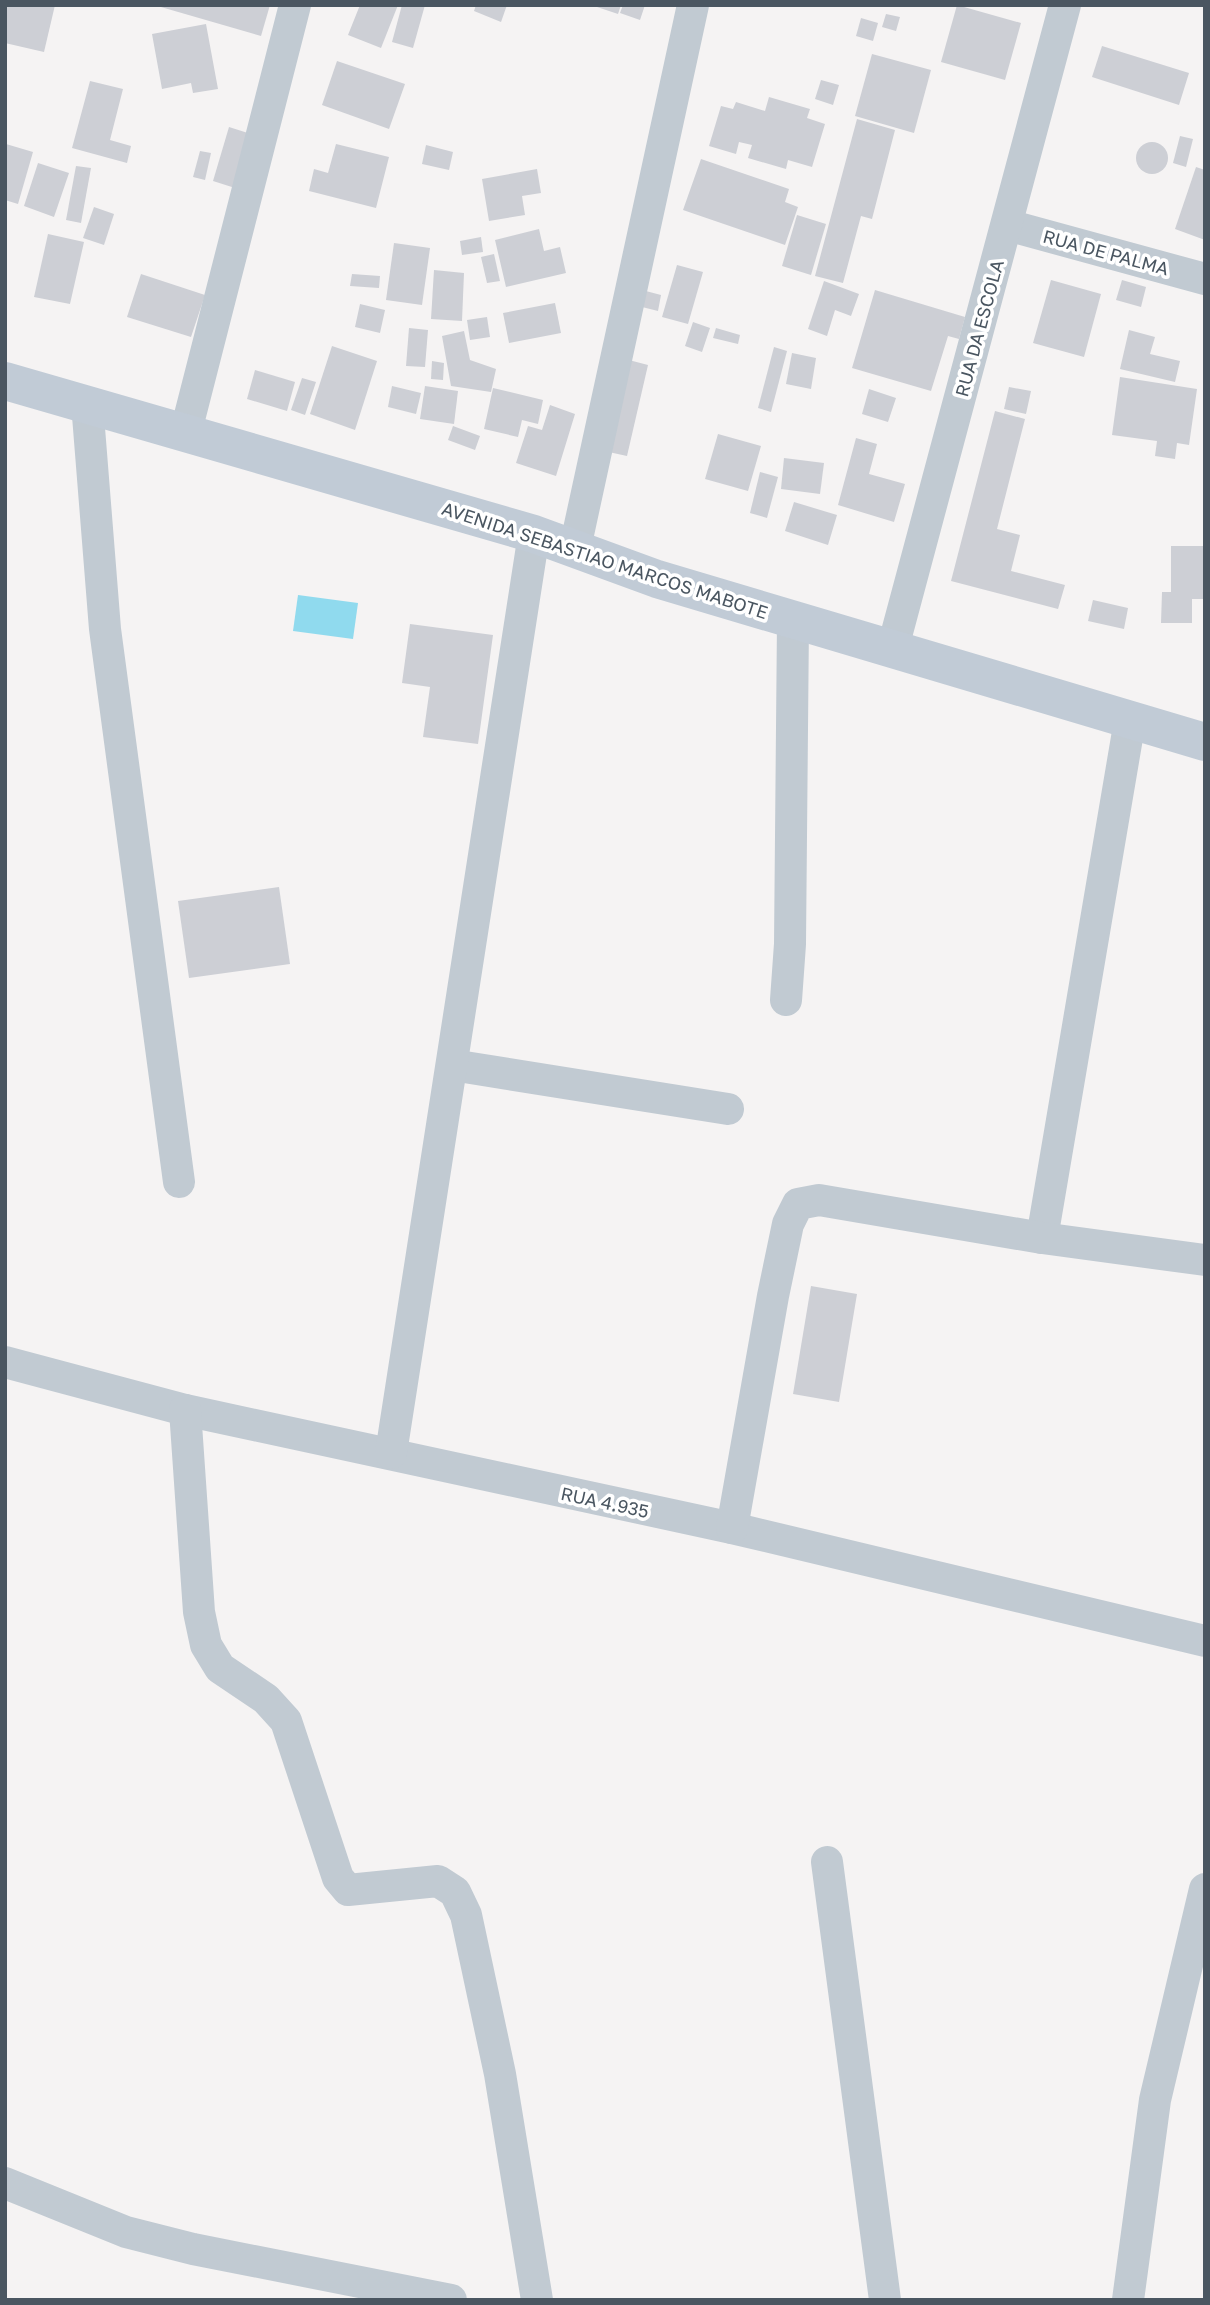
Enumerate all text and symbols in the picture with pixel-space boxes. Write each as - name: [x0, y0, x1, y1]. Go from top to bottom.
- street label: RUA DE PALMA: [1041, 225, 1171, 279]
- street label: RUA DA ESCOLA: [950, 257, 1008, 399]
- street label: AVENIDA SEBASTIAO MARCOS MABOTE: [439, 497, 771, 623]
- street label: RUA 4.935: [559, 1482, 651, 1522]

